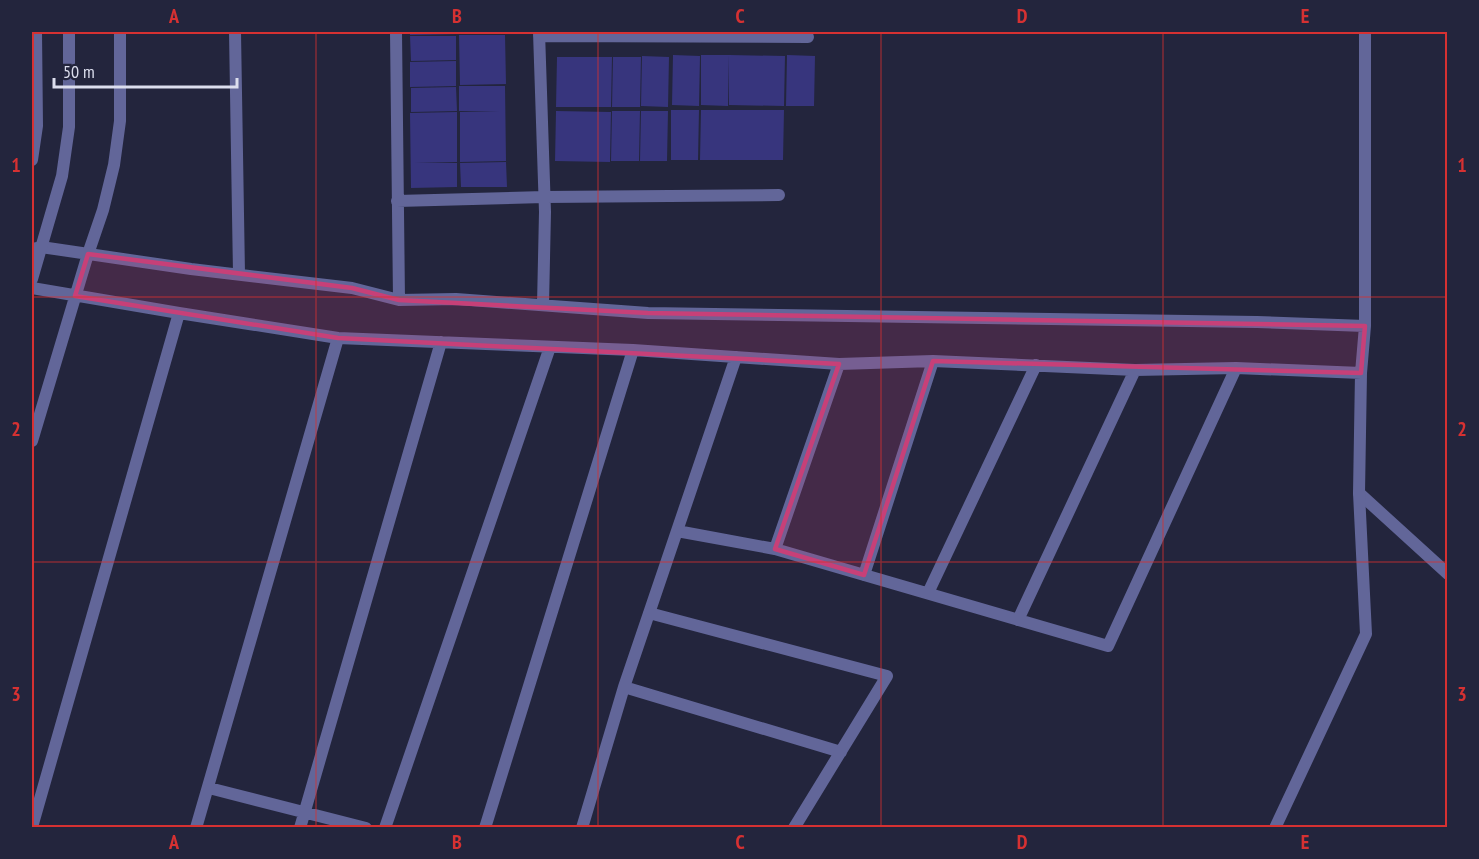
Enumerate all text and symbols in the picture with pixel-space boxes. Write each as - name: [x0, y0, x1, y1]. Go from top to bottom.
- text: A: [168, 3, 180, 29]
- text: B: [452, 3, 462, 29]
- text: C: [735, 3, 745, 29]
- text: D: [1017, 3, 1028, 29]
- text: E: [1301, 3, 1309, 29]
- scale bar: [54, 51, 237, 89]
- text: 50 m: [63, 60, 95, 83]
- text: 1: [11, 152, 21, 178]
- text: 1: [1457, 152, 1467, 178]
- text: 2: [11, 416, 21, 442]
- text: 2: [1457, 416, 1467, 442]
- text: 3: [11, 681, 21, 707]
- text: 3: [1457, 681, 1467, 707]
- text: A: [168, 829, 180, 855]
- text: B: [452, 829, 462, 855]
- text: C: [735, 829, 745, 855]
- text: D: [1017, 829, 1028, 855]
- text: E: [1301, 829, 1309, 855]

